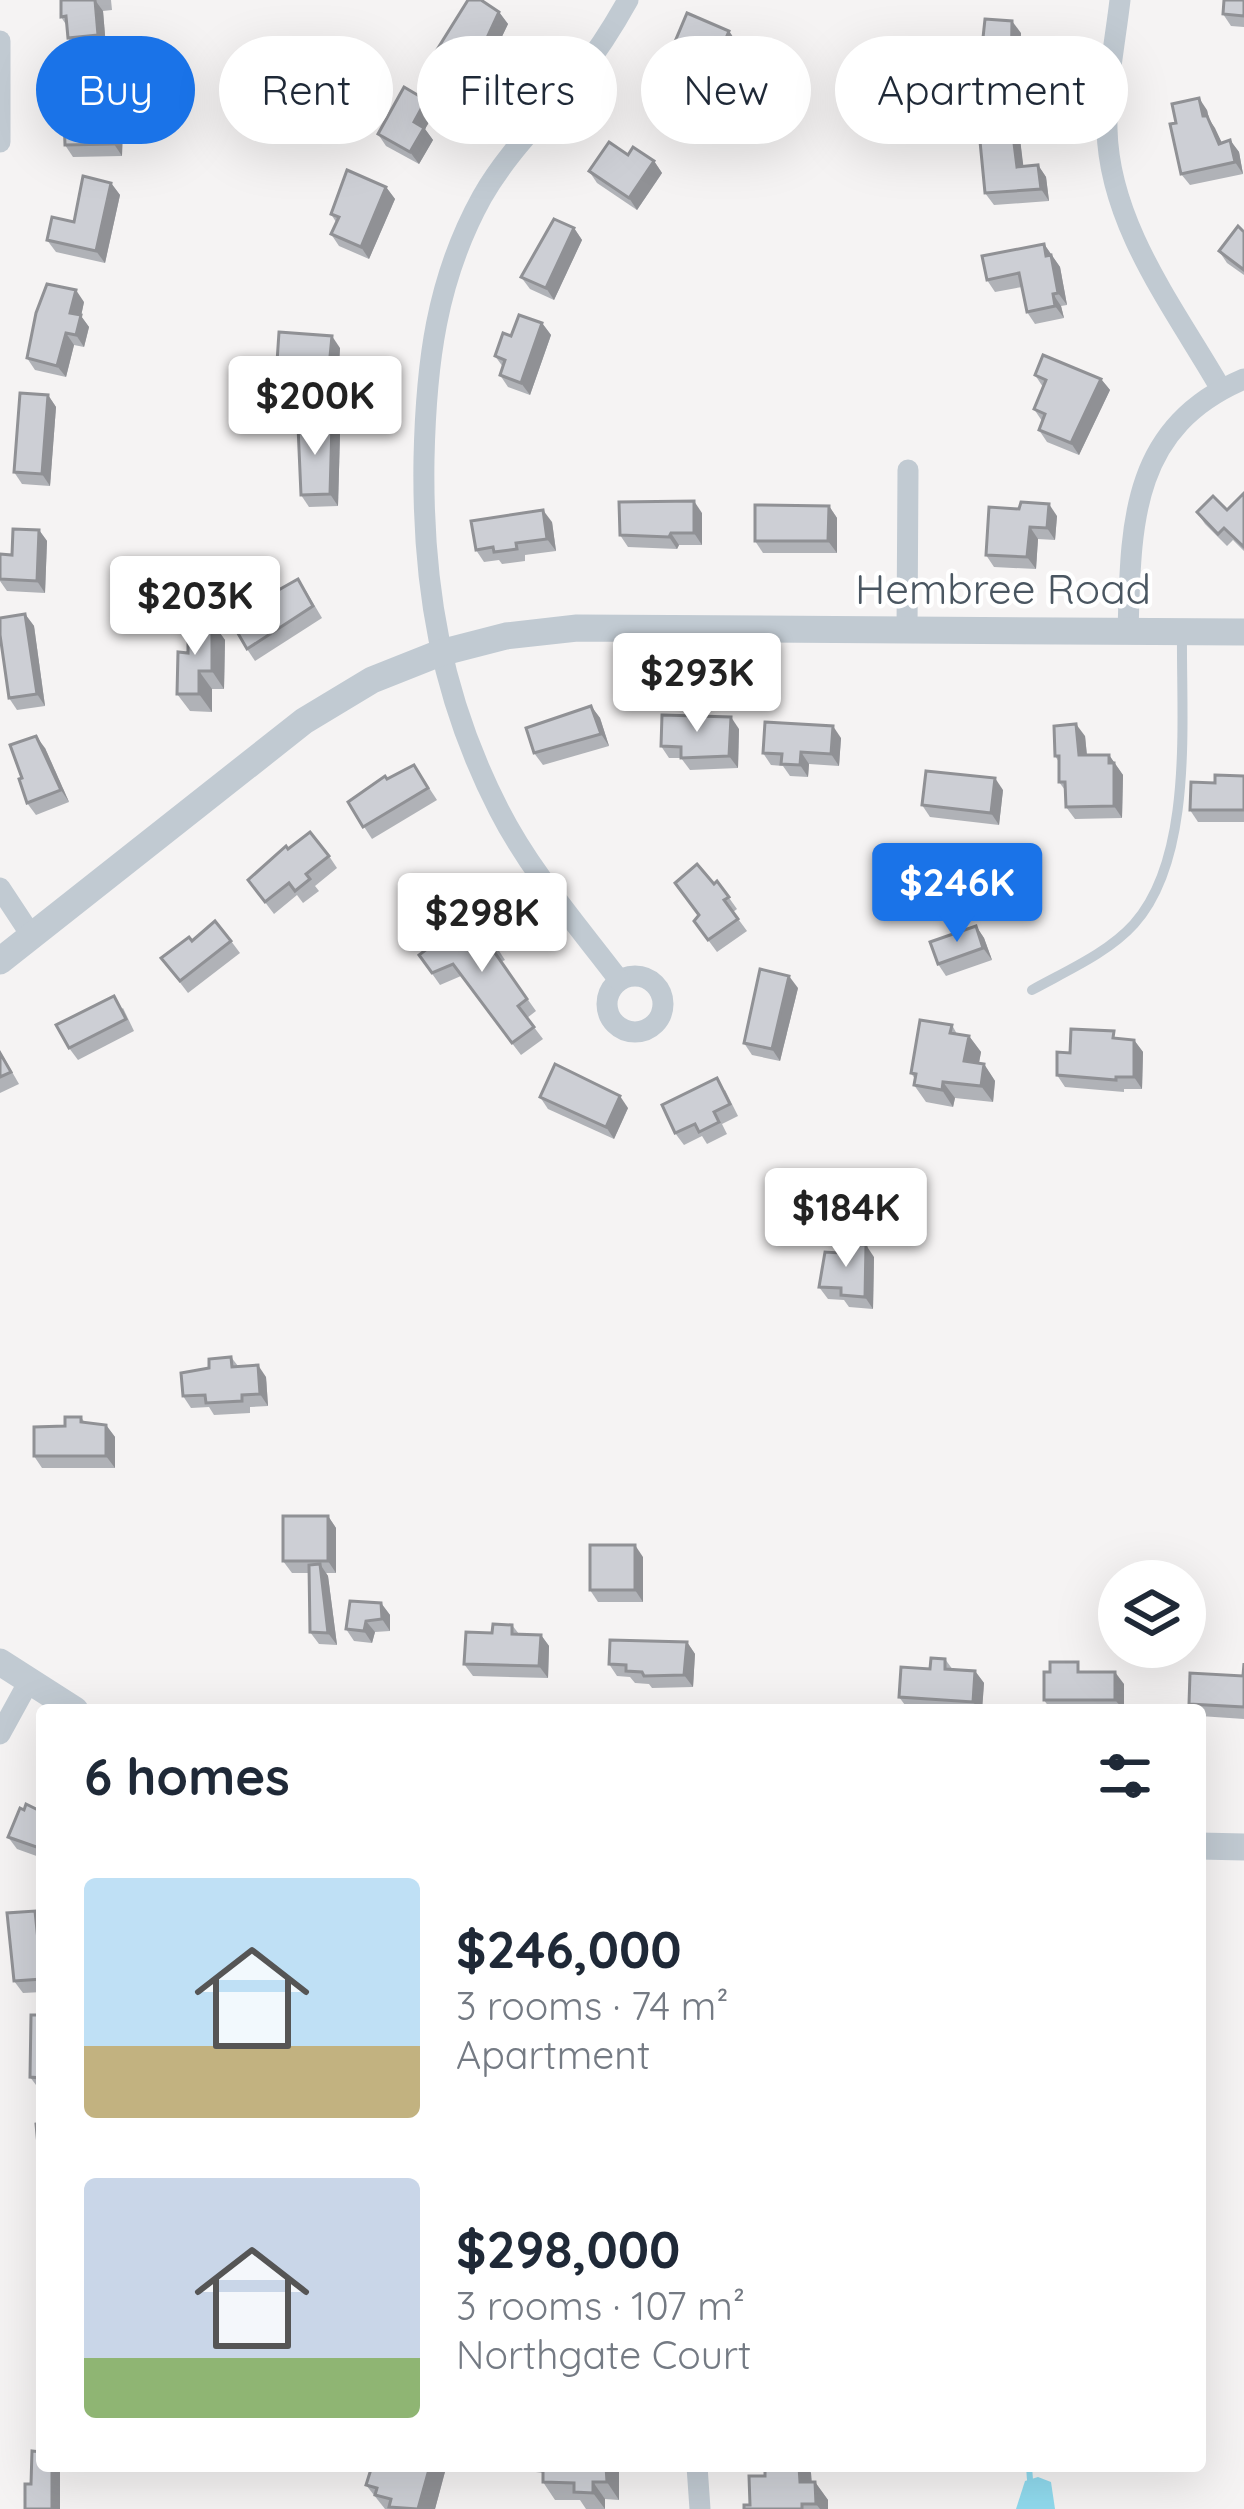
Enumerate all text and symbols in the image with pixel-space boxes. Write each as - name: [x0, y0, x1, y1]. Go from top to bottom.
- chip: Buy: [36, 36, 195, 144]
- chip: Rent: [219, 36, 393, 144]
- chip: Filters: [417, 36, 617, 144]
- chip: New: [641, 36, 811, 144]
- chip: Apartment: [835, 36, 1128, 144]
- pin: $200K: [231, 356, 399, 458]
- text: $200K: [256, 370, 374, 419]
- pin: $203K: [111, 556, 279, 658]
- street label: Hembree Road: [855, 562, 1151, 615]
- text: $203K: [137, 570, 253, 619]
- pin: $293K: [613, 633, 781, 735]
- text: $293K: [640, 647, 754, 696]
- pin: $246K: [873, 843, 1041, 945]
- text: $246K: [899, 857, 1015, 906]
- pin: $298K: [398, 873, 566, 975]
- text: $298K: [425, 887, 539, 936]
- pin: $184K: [762, 1168, 930, 1270]
- text: $184K: [792, 1182, 900, 1231]
- map controls: [1098, 1560, 1206, 1668]
- button: layers: [1098, 1560, 1206, 1668]
- icon: filters: [1092, 1743, 1158, 1809]
- text: 6 homes: [84, 1744, 290, 1808]
- text: $246,000: [456, 1917, 682, 1981]
- icon: home: [180, 1926, 324, 2070]
- text: 3 rooms · 74 m²: [456, 1981, 729, 2030]
- text: Apartment: [456, 2030, 650, 2079]
- text: $298,000: [456, 2217, 680, 2281]
- icon: home: [180, 2226, 324, 2370]
- text: 3 rooms · 107 m²: [456, 2281, 745, 2330]
- text: Northgate Court: [456, 2330, 751, 2379]

